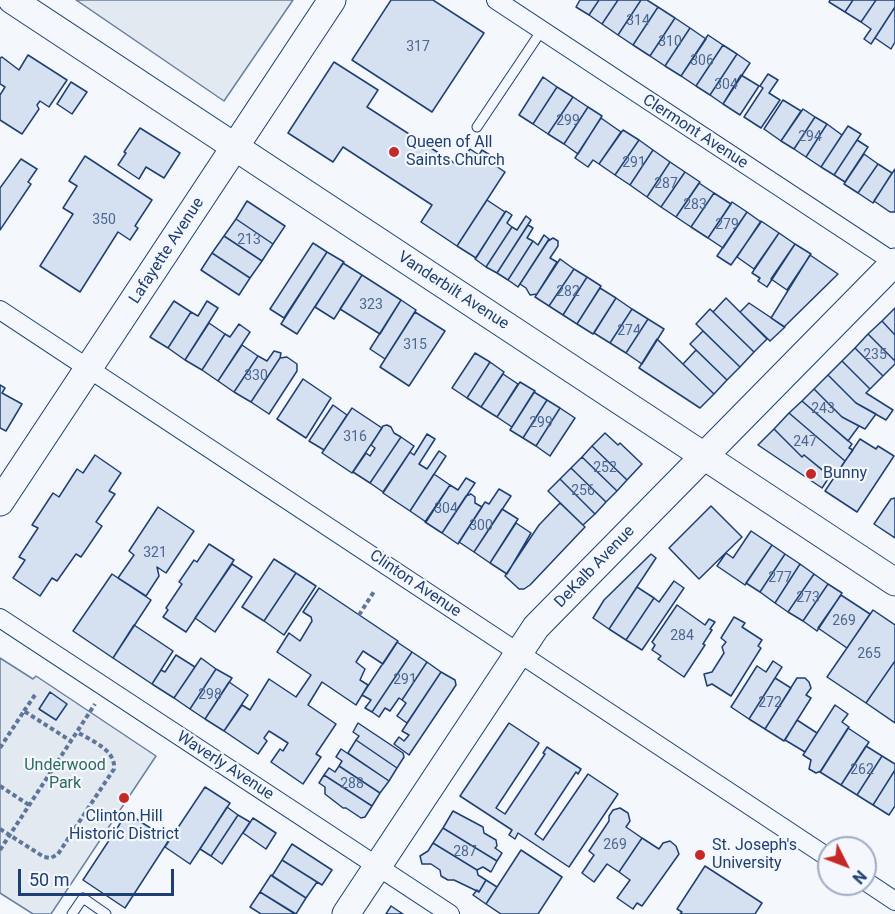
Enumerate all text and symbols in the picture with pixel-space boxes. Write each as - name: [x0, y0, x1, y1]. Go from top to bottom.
- house number: 314: [626, 13, 650, 29]
- house number: 310: [658, 34, 682, 50]
- house number: 317: [406, 39, 430, 55]
- house number: 306: [690, 53, 714, 69]
- house number: 304: [714, 77, 738, 93]
- street label: Clermont Avenue: [639, 91, 751, 173]
- house number: 299: [556, 113, 580, 129]
- house number: 294: [798, 129, 822, 145]
- place label: Queen of All Saints Church: [406, 133, 505, 171]
- marker: Queen of All Saints Church: [387, 145, 401, 159]
- house number: 291: [622, 155, 646, 171]
- house number: 287: [654, 176, 678, 192]
- street label: Lafayette Avenue: [126, 194, 208, 308]
- house number: 283: [683, 197, 707, 213]
- house number: 350: [92, 212, 116, 228]
- house number: 279: [715, 217, 739, 233]
- house number: 213: [237, 232, 261, 248]
- street label: Vanderbilt Avenue: [394, 248, 512, 334]
- house number: 282: [556, 284, 580, 300]
- house number: 323: [359, 297, 383, 313]
- house number: 274: [617, 323, 641, 339]
- house number: 315: [403, 337, 427, 353]
- house number: 235: [863, 347, 887, 363]
- house number: 330: [244, 368, 268, 384]
- house number: 243: [811, 401, 835, 417]
- house number: 299: [529, 415, 553, 431]
- house number: 316: [343, 429, 367, 445]
- house number: 247: [793, 434, 817, 450]
- house number: 252: [593, 460, 617, 476]
- place label: Bunny: [823, 464, 867, 484]
- marker: Bunny: [804, 467, 818, 481]
- house number: 256: [571, 483, 595, 499]
- house number: 304: [434, 501, 458, 517]
- house number: 300: [469, 518, 493, 534]
- street label: DeKalb Avenue: [551, 522, 639, 612]
- house number: 321: [143, 545, 167, 561]
- street label: Clinton Avenue: [366, 546, 464, 622]
- house number: 277: [768, 570, 792, 586]
- house number: 273: [796, 590, 820, 606]
- house number: 269: [832, 613, 856, 629]
- house number: 284: [670, 628, 694, 644]
- house number: 265: [857, 646, 881, 662]
- house number: 291: [393, 672, 417, 688]
- house number: 298: [198, 687, 222, 703]
- house number: 272: [758, 695, 782, 711]
- street label: Waverly Avenue: [173, 727, 277, 805]
- park label: Underwood Park: [24, 756, 106, 794]
- house number: 262: [850, 762, 874, 778]
- house number: 288: [340, 776, 364, 792]
- marker: Clinton Hill Historic District: [117, 791, 131, 805]
- place label: Clinton Hill Historic District: [69, 807, 179, 845]
- place label: St. Joseph's University: [712, 836, 797, 874]
- north arrow: [817, 836, 877, 896]
- house number: 269: [603, 837, 627, 853]
- house number: 287: [453, 844, 477, 860]
- marker: St. Joseph's University: [693, 848, 707, 862]
- scale bar: [21, 857, 177, 895]
- text: N: [848, 866, 870, 888]
- text: 50 m: [29, 869, 69, 890]

